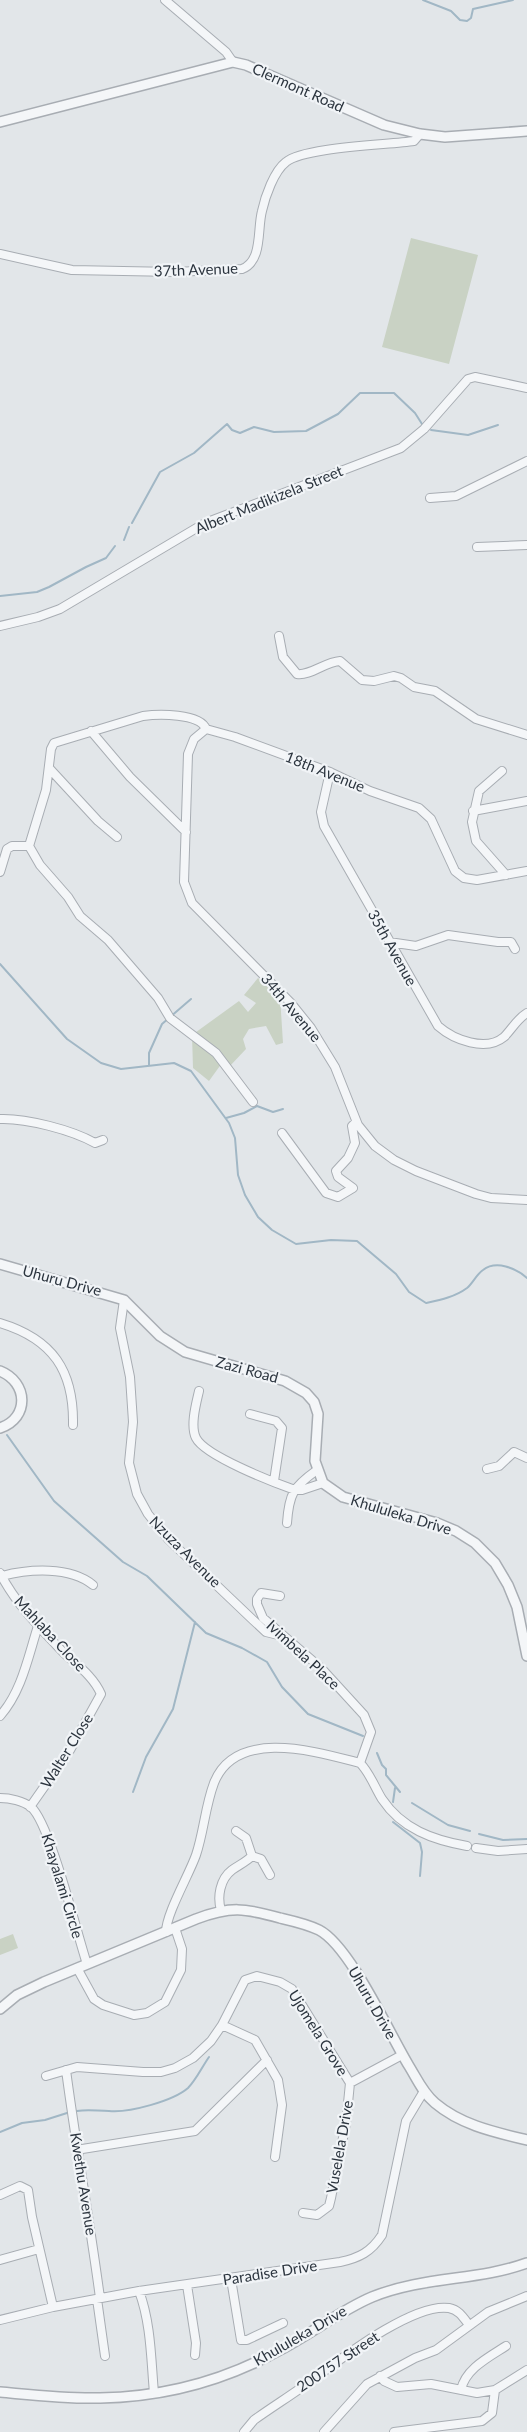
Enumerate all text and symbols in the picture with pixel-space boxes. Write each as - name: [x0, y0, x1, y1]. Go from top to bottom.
- street label: Clermont Road: [250, 59, 347, 115]
- street label: 37th Avenue: [154, 259, 238, 279]
- street label: Albert Madikizela Street: [192, 461, 346, 537]
- street label: 18th Avenue: [283, 747, 368, 795]
- street label: 35th Avenue: [365, 906, 421, 989]
- street label: 34th Avenue: [258, 969, 326, 1045]
- street label: Uhuru Drive: [21, 1261, 104, 1299]
- street label: Zazi Road: [214, 1352, 280, 1386]
- street label: Khululeka Drive: [349, 1490, 454, 1538]
- street label: Nzuza Avenue: [146, 1512, 225, 1591]
- street label: Mahlaba Close: [11, 1592, 90, 1675]
- street label: Ivimbela Place: [263, 1616, 344, 1693]
- street label: Walter Close: [36, 1710, 96, 1791]
- street label: Khayalami Circle: [38, 1831, 87, 1940]
- street label: Uhuru Drive: [345, 1963, 401, 2042]
- street label: Ujomela Grove: [285, 1986, 352, 2079]
- street label: Vuselela Drive: [322, 2099, 356, 2195]
- street label: Kwethu Avenue: [67, 2131, 101, 2237]
- street label: Paradise Drive: [221, 2256, 318, 2288]
- street label: Khululeka Drive: [250, 2301, 349, 2369]
- street label: 200757 Street: [293, 2327, 383, 2395]

